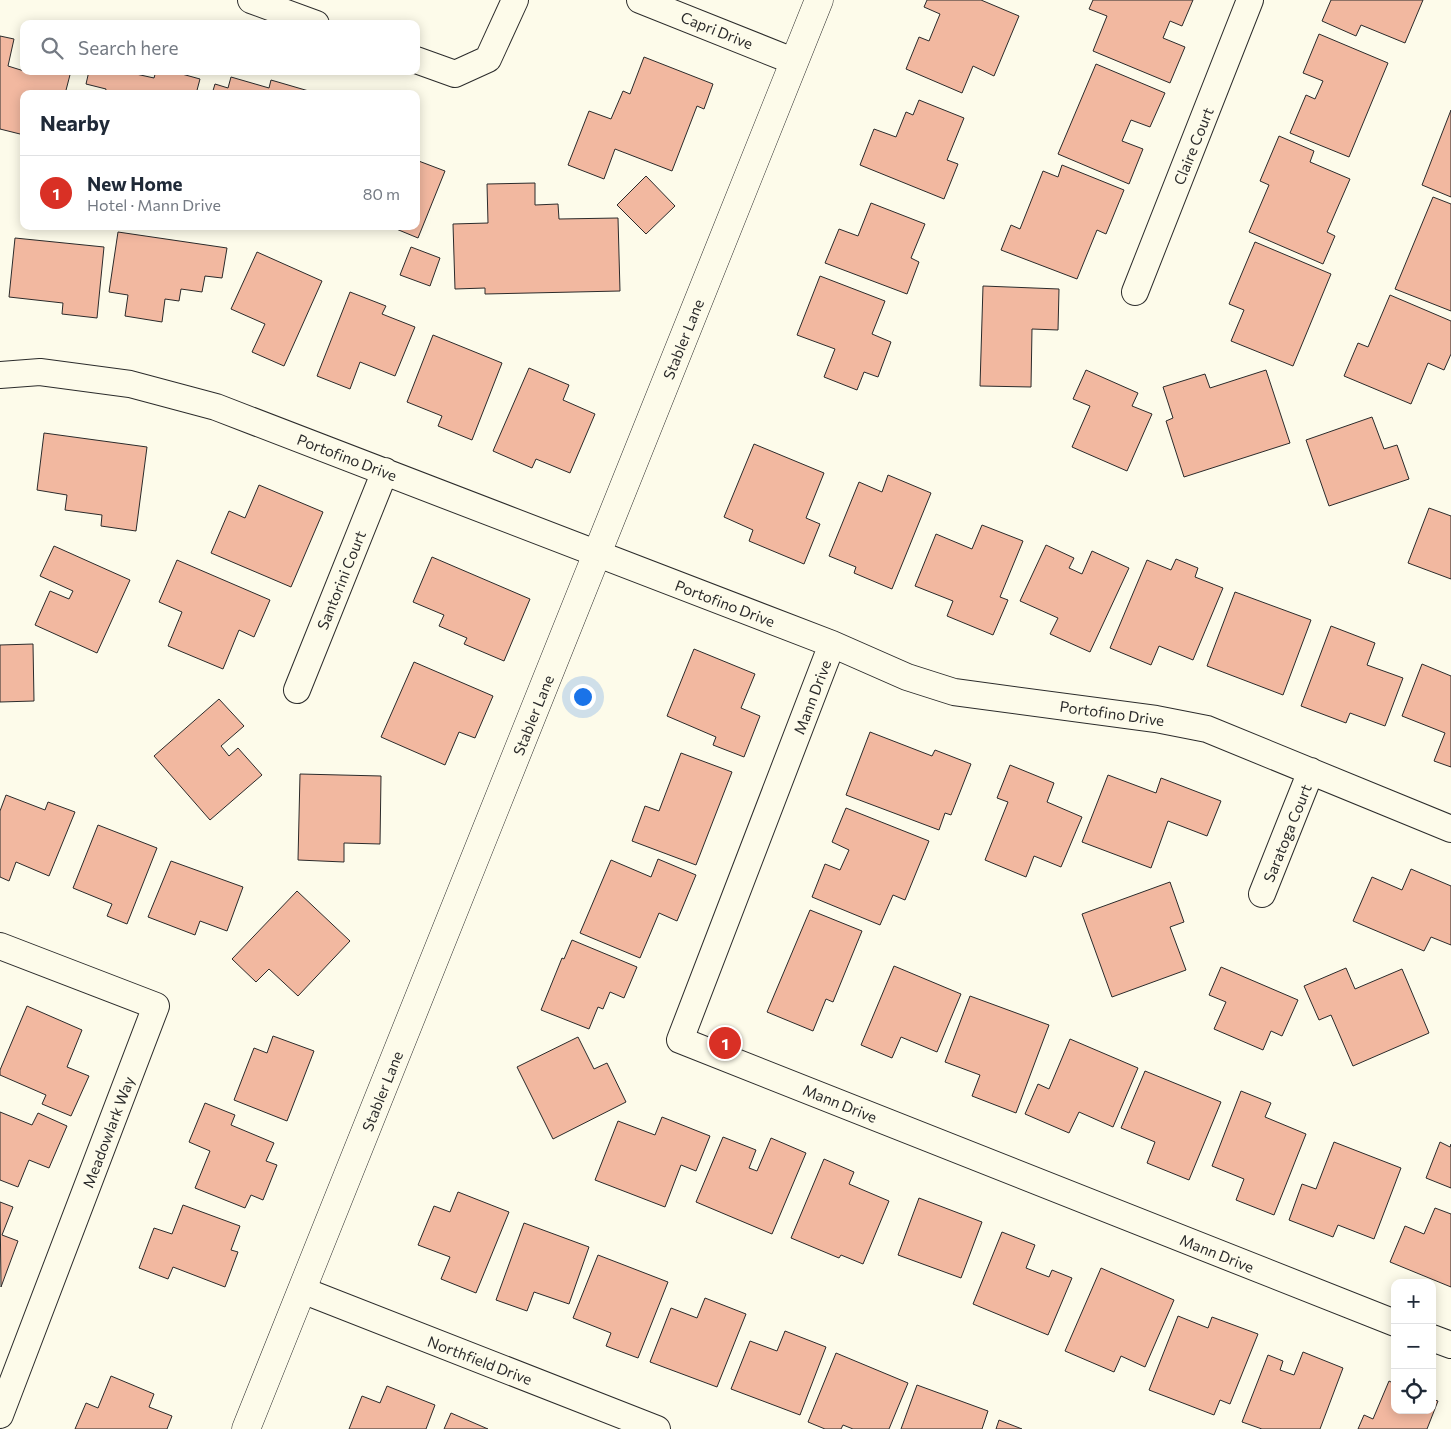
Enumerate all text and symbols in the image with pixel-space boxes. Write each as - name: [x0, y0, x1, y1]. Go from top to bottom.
- street label: Capri Drive: [678, 7, 756, 53]
- search box: [20, 20, 420, 75]
- icon: search: [38, 34, 66, 62]
- text: Search here: [78, 36, 178, 59]
- street label: Claire Court: [1169, 105, 1217, 187]
- text: Nearby: [40, 110, 110, 135]
- text: New Home: [87, 172, 183, 195]
- text: 1: [52, 184, 60, 203]
- text: 80 m: [363, 184, 400, 203]
- text: Hotel · Mann Drive: [87, 195, 221, 214]
- street label: Stabler Lane: [659, 296, 707, 382]
- street label: Portofino Drive: [295, 430, 400, 484]
- street label: Santorini Court: [313, 528, 369, 632]
- street label: Portofino Drive: [673, 576, 778, 630]
- street label: Mann Drive: [790, 657, 834, 737]
- street label: Stabler Lane: [509, 672, 557, 758]
- your location: [570, 684, 596, 710]
- street label: Portofino Drive: [1059, 697, 1166, 729]
- street label: Saratoga Court: [1259, 781, 1315, 885]
- pin: 1: [709, 1024, 741, 1062]
- street label: Stabler Lane: [358, 1048, 406, 1134]
- street label: Meadowlark Way: [78, 1073, 138, 1190]
- street label: Mann Drive: [800, 1080, 880, 1126]
- street label: Mann Drive: [1177, 1230, 1257, 1276]
- map controls: [1391, 1279, 1436, 1414]
- button: +: [1391, 1279, 1436, 1324]
- button: −: [1391, 1324, 1436, 1369]
- street label: Northfield Drive: [425, 1332, 535, 1388]
- button: locate: [1391, 1369, 1436, 1414]

